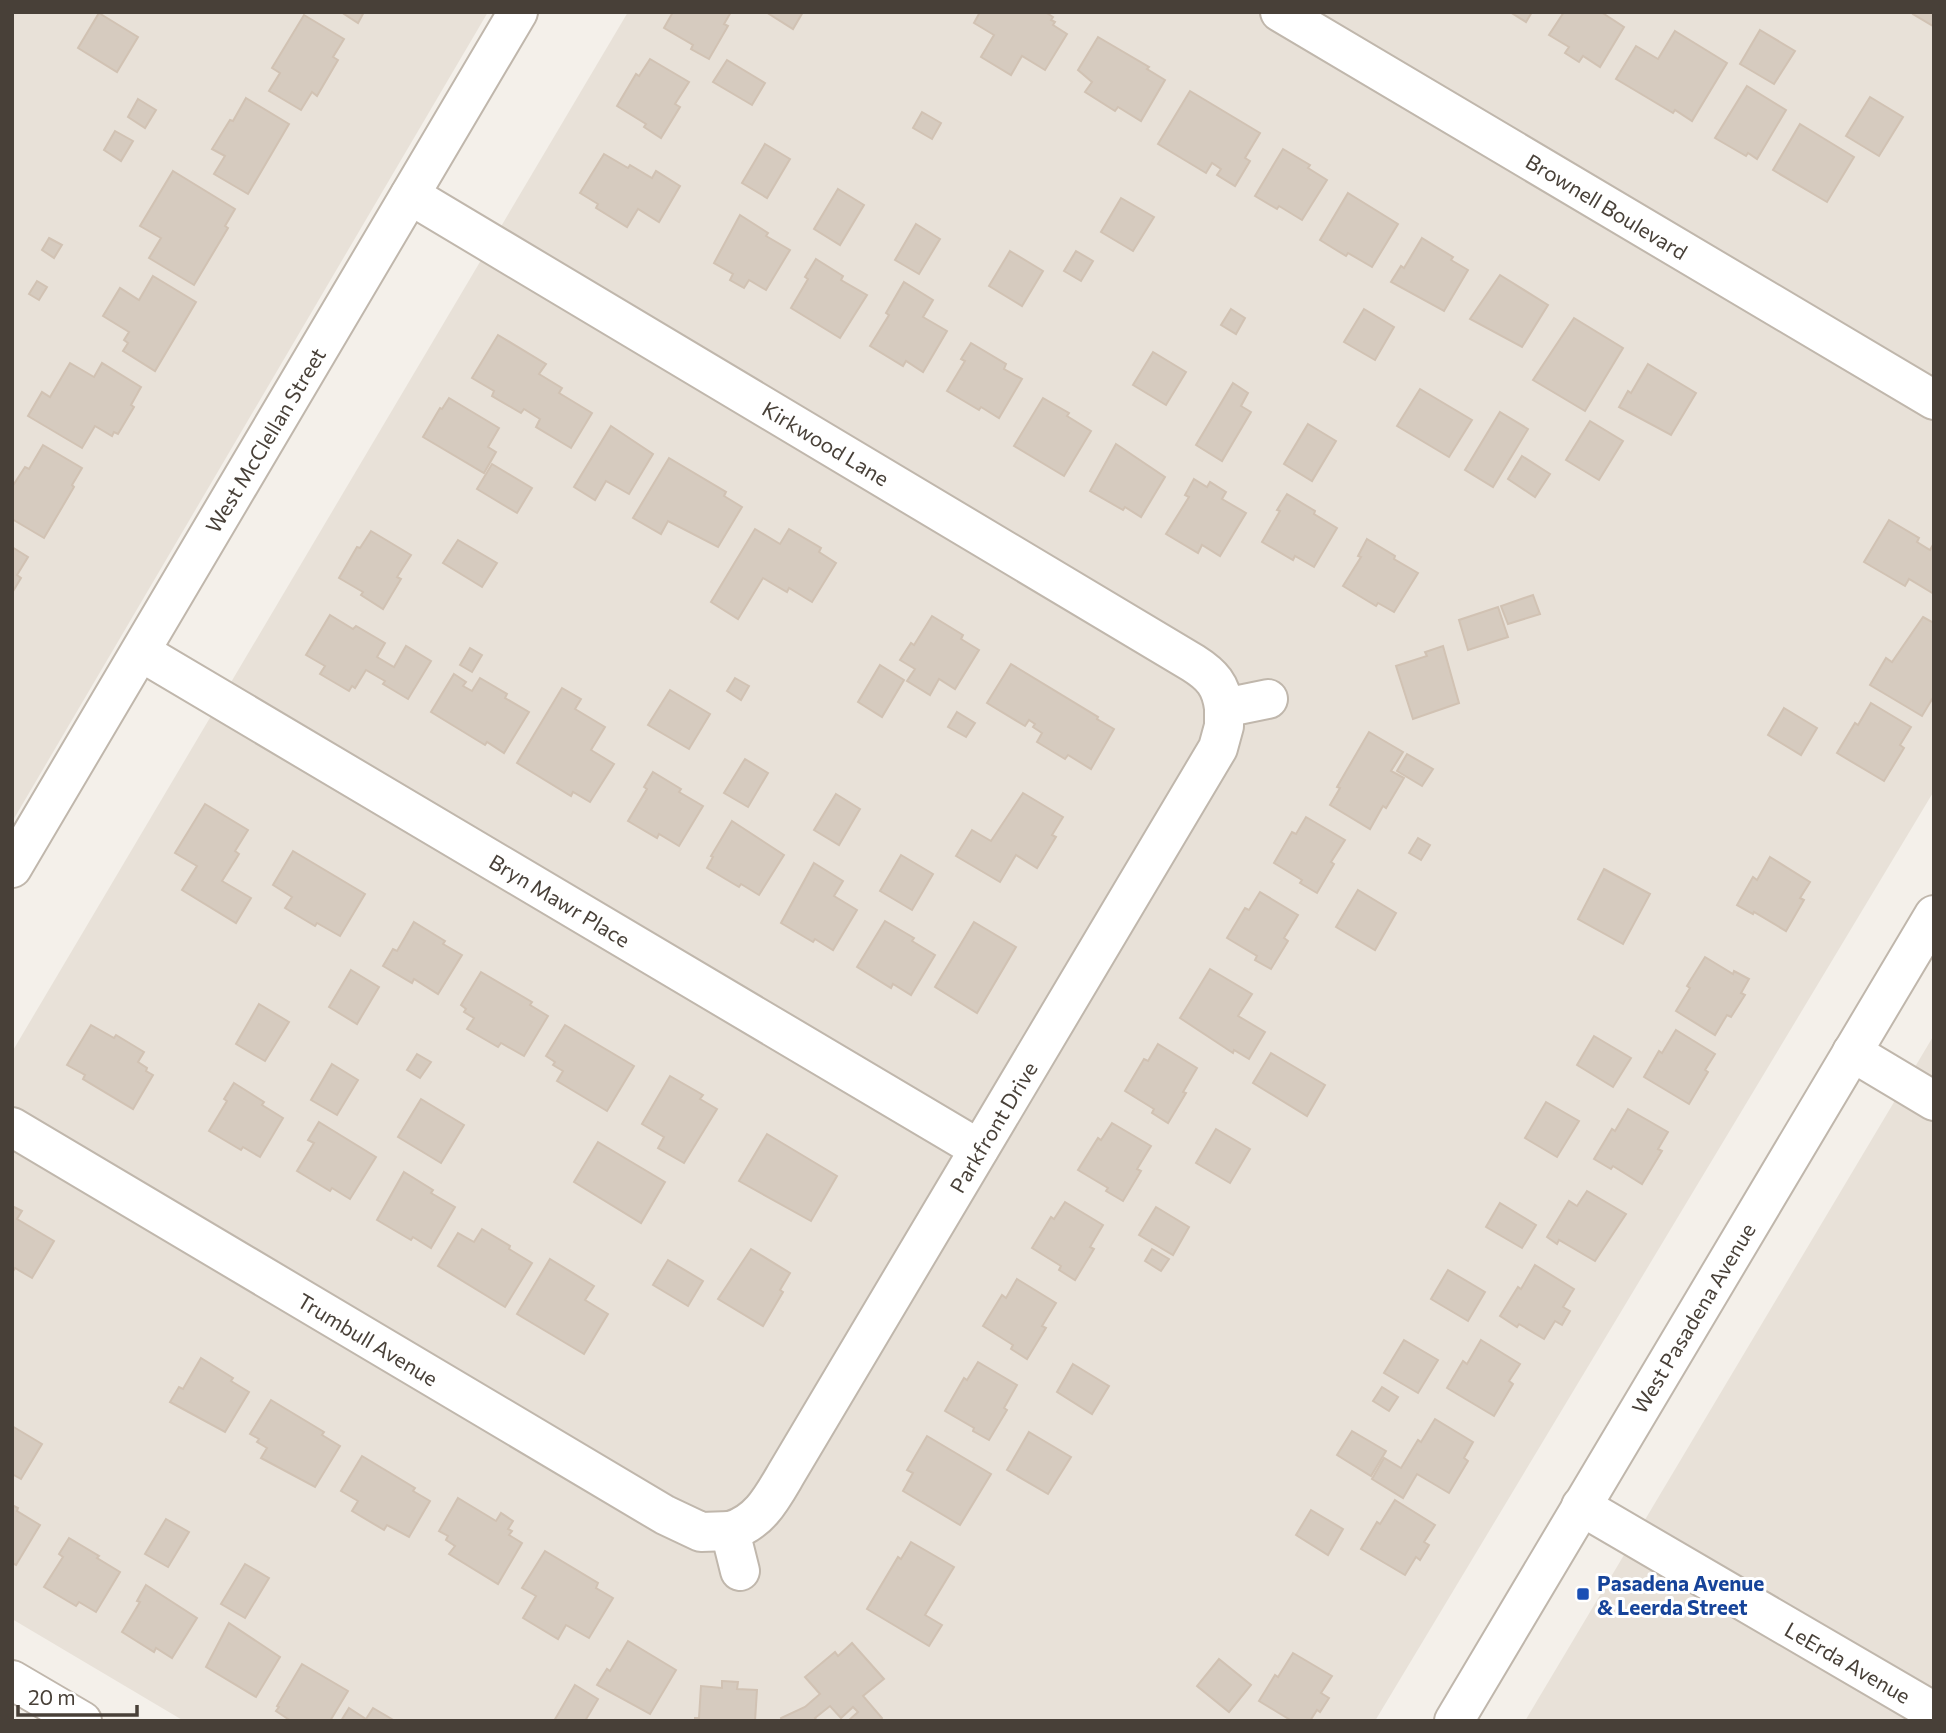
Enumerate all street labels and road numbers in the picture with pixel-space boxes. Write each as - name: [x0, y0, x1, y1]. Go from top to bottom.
- street label: Brownell Boulevard: [1522, 148, 1692, 264]
- street label: West McClellan Street: [200, 343, 330, 537]
- street label: Kirkwood Lane: [758, 395, 894, 491]
- street label: Bryn Mawr Place: [485, 848, 635, 952]
- street label: Parkfront Drive: [944, 1057, 1042, 1197]
- street label: West Pasadena Avenue: [1626, 1218, 1760, 1418]
- street label: Trumbull Avenue: [293, 1287, 443, 1391]
- street label: LeErda Avenue: [1781, 1616, 1915, 1708]

